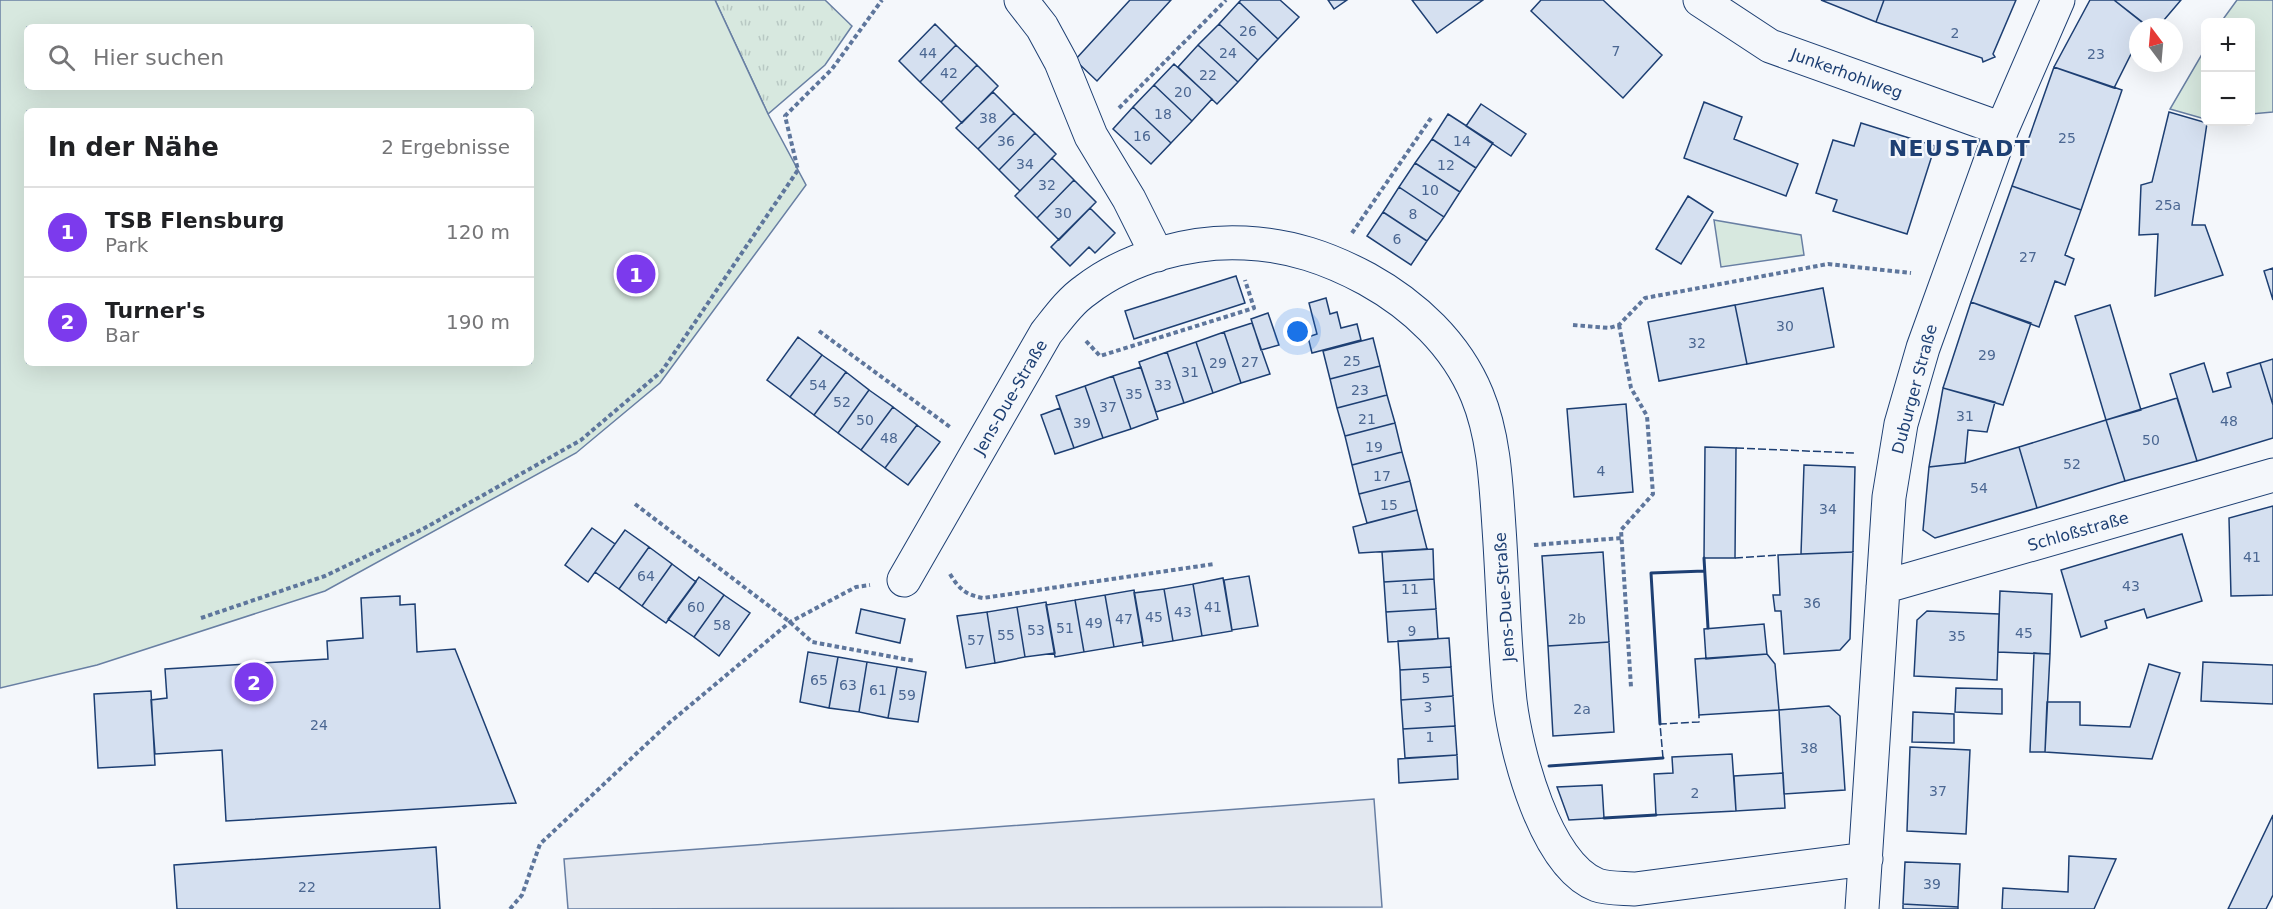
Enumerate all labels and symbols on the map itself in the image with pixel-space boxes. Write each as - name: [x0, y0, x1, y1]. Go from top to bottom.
- north arrow: [2129, 18, 2183, 72]
- house number: 26: [1239, 23, 1257, 39]
- house number: 2: [1951, 25, 1959, 41]
- house number: 7: [1612, 43, 1620, 59]
- street label: Junkerhohlweg: [1787, 44, 1905, 102]
- house number: 44: [919, 45, 937, 61]
- house number: 24: [1219, 45, 1237, 61]
- house number: 23: [2087, 46, 2105, 62]
- house number: 42: [940, 65, 958, 81]
- house number: 22: [1199, 67, 1217, 83]
- house number: 20: [1174, 84, 1192, 100]
- house number: 18: [1154, 106, 1172, 122]
- house number: 38: [979, 110, 997, 126]
- house number: 16: [1133, 128, 1151, 144]
- house number: 25: [2058, 130, 2076, 146]
- house number: 36: [997, 133, 1015, 149]
- house number: 14: [1453, 133, 1471, 149]
- district label: NEUSTADT: [1889, 136, 2031, 161]
- house number: 34: [1016, 156, 1034, 172]
- house number: 12: [1437, 157, 1455, 173]
- house number: 32: [1038, 177, 1056, 193]
- house number: 10: [1421, 182, 1439, 198]
- house number: 25a: [2155, 197, 2181, 213]
- house number: 30: [1054, 205, 1072, 221]
- house number: 8: [1409, 206, 1417, 222]
- house number: 6: [1393, 231, 1402, 247]
- house number: 27: [2019, 249, 2037, 265]
- pin: 1: [616, 252, 656, 296]
- your location: [1283, 317, 1312, 346]
- house number: 30: [1776, 318, 1794, 334]
- street label: Duburger Straße: [1888, 322, 1941, 456]
- house number: 32: [1688, 335, 1706, 351]
- street label: Jens-Due-Straße: [969, 336, 1051, 459]
- house number: 29: [1978, 347, 1996, 363]
- house number: 25: [1343, 353, 1361, 369]
- house number: 27: [1241, 354, 1259, 370]
- house number: 29: [1209, 355, 1227, 371]
- house number: 31: [1181, 364, 1199, 380]
- house number: 54: [809, 377, 827, 393]
- house number: 33: [1154, 377, 1172, 393]
- house number: 23: [1351, 382, 1369, 398]
- house number: 35: [1125, 386, 1143, 402]
- house number: 52: [833, 394, 851, 410]
- house number: 37: [1099, 399, 1117, 415]
- house number: 31: [1956, 408, 1974, 424]
- house number: 21: [1358, 411, 1376, 427]
- house number: 50: [856, 412, 874, 428]
- house number: 48: [2220, 413, 2238, 429]
- house number: 39: [1073, 415, 1091, 431]
- house number: 48: [880, 430, 898, 446]
- house number: 50: [2142, 432, 2160, 448]
- house number: 19: [1365, 439, 1383, 455]
- house number: 52: [2063, 456, 2081, 472]
- house number: 4: [1597, 463, 1606, 479]
- house number: 17: [1373, 468, 1391, 484]
- house number: 54: [1970, 480, 1988, 496]
- house number: 15: [1380, 497, 1398, 513]
- house number: 34: [1819, 501, 1837, 517]
- street label: Schloßstraße: [2025, 508, 2131, 555]
- street label: Jens-Due-Straße: [1491, 532, 1519, 663]
- house number: 41: [2243, 549, 2261, 565]
- house number: 64: [637, 568, 655, 584]
- house number: 43: [2122, 578, 2140, 594]
- house number: 11: [1401, 581, 1419, 597]
- house number: 36: [1803, 595, 1821, 611]
- house number: 60: [687, 599, 705, 615]
- house number: 41: [1204, 599, 1222, 615]
- house number: 43: [1174, 604, 1192, 620]
- house number: 45: [1145, 609, 1163, 625]
- house number: 47: [1115, 611, 1133, 627]
- house number: 2b: [1568, 611, 1586, 627]
- house number: 49: [1085, 615, 1103, 631]
- house number: 58: [713, 617, 731, 633]
- house number: 51: [1056, 620, 1074, 636]
- house number: 53: [1027, 622, 1045, 638]
- house number: 9: [1408, 623, 1416, 639]
- house number: 45: [2015, 625, 2033, 641]
- house number: 55: [997, 627, 1015, 643]
- house number: 35: [1948, 628, 1966, 644]
- house number: 57: [967, 632, 985, 648]
- pin: 2: [234, 660, 274, 704]
- house number: 5: [1422, 670, 1430, 686]
- house number: 65: [810, 672, 828, 688]
- house number: 63: [839, 677, 857, 693]
- house number: 61: [869, 682, 887, 698]
- house number: 59: [898, 687, 916, 703]
- house number: 3: [1424, 699, 1432, 715]
- house number: 2a: [1573, 701, 1591, 717]
- house number: 24: [310, 717, 328, 733]
- house number: 1: [1426, 729, 1434, 745]
- house number: 38: [1800, 740, 1818, 756]
- house number: 37: [1929, 783, 1947, 799]
- house number: 2: [1691, 785, 1699, 801]
- house number: 39: [1923, 876, 1941, 892]
- house number: 22: [298, 879, 316, 895]

